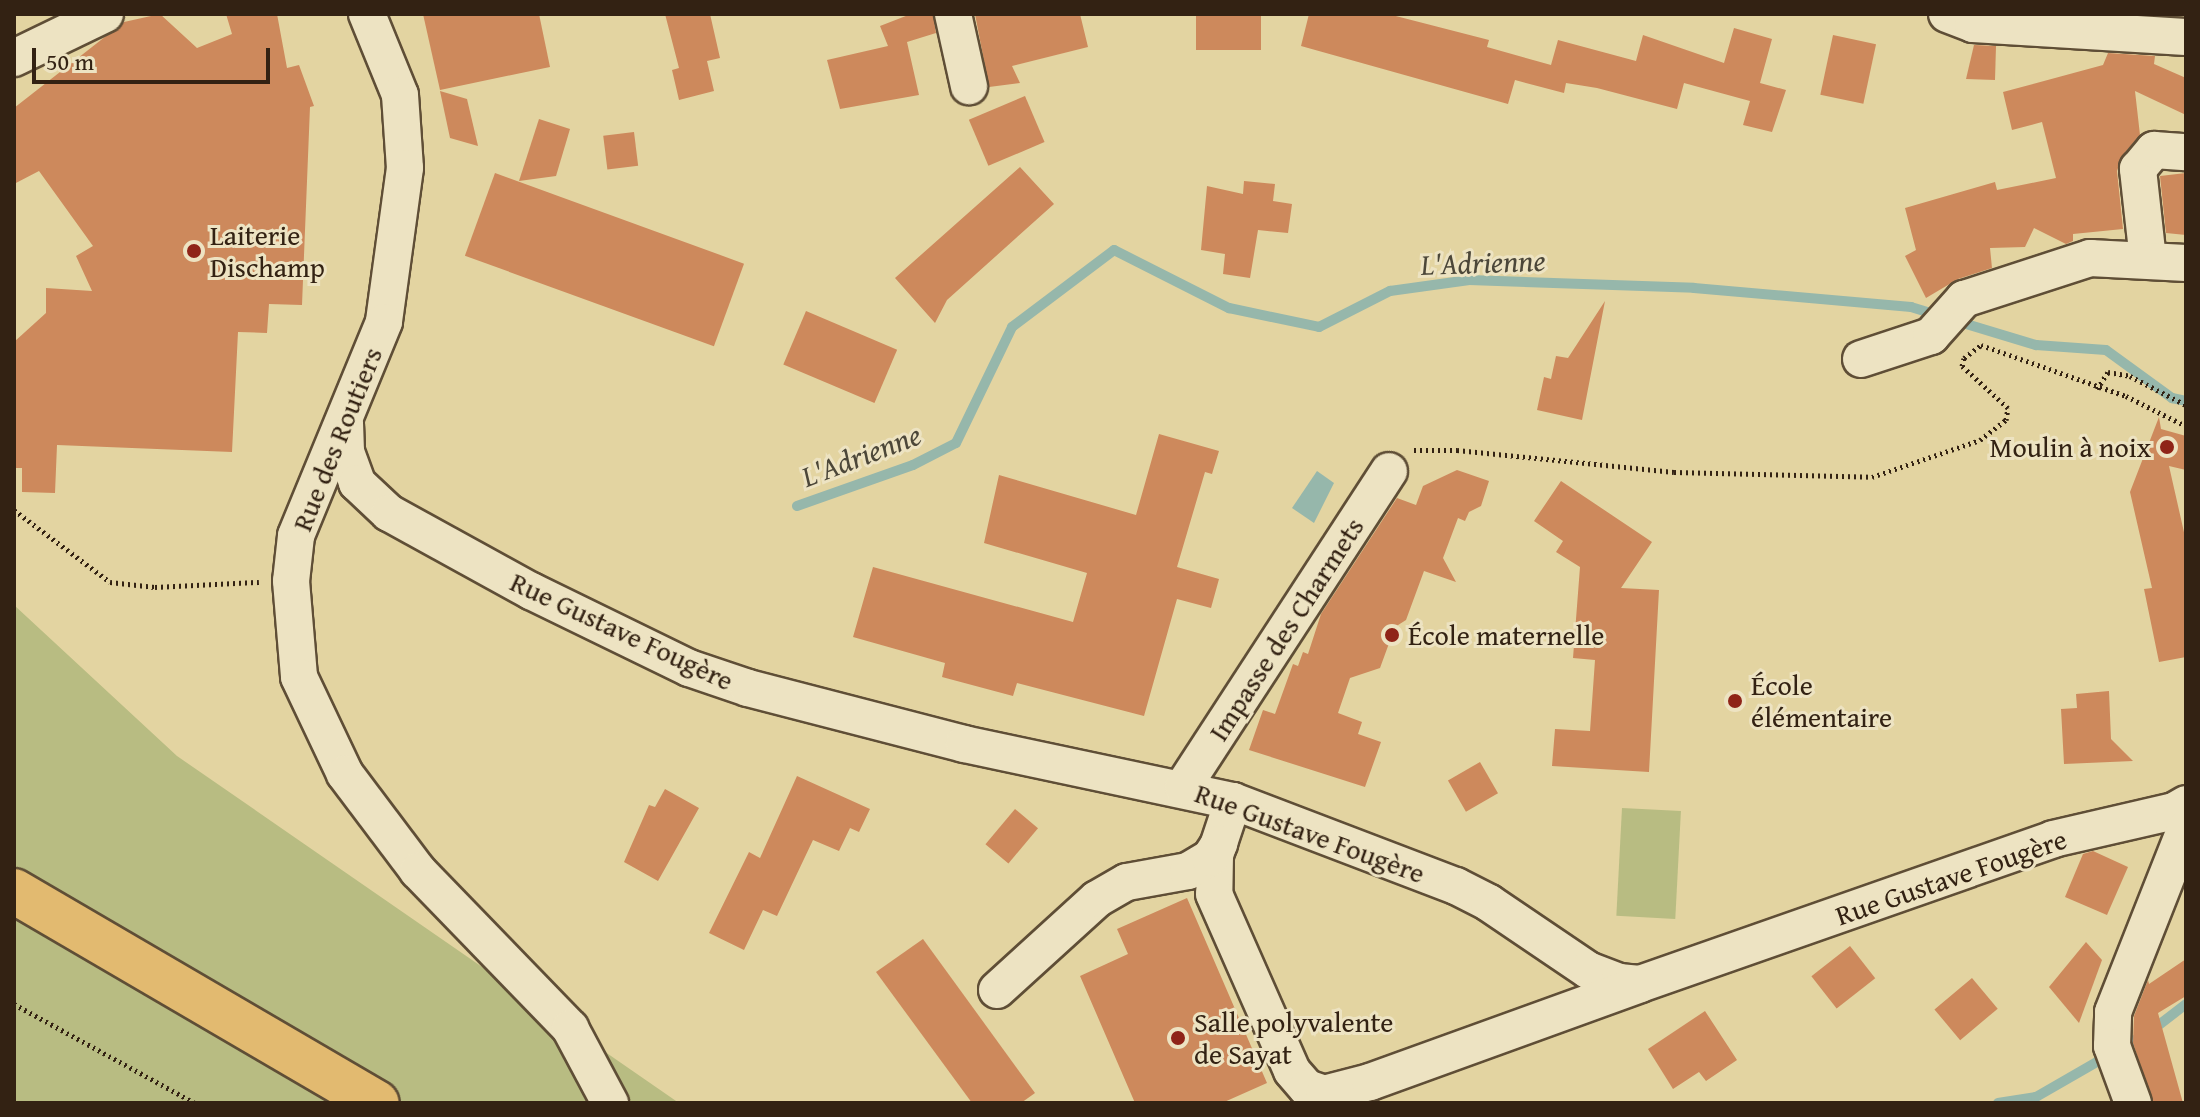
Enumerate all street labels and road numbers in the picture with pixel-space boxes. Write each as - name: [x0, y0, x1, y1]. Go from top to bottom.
- street label: Rue des Routiers: [285, 342, 389, 536]
- street label: Impasse des Charmets: [1201, 511, 1371, 747]
- street label: Rue Gustave Fougère: [505, 565, 739, 697]
- street label: Rue Gustave Fougère: [1191, 776, 1429, 890]
- street label: Rue Gustave Fougère: [1831, 822, 2071, 932]

